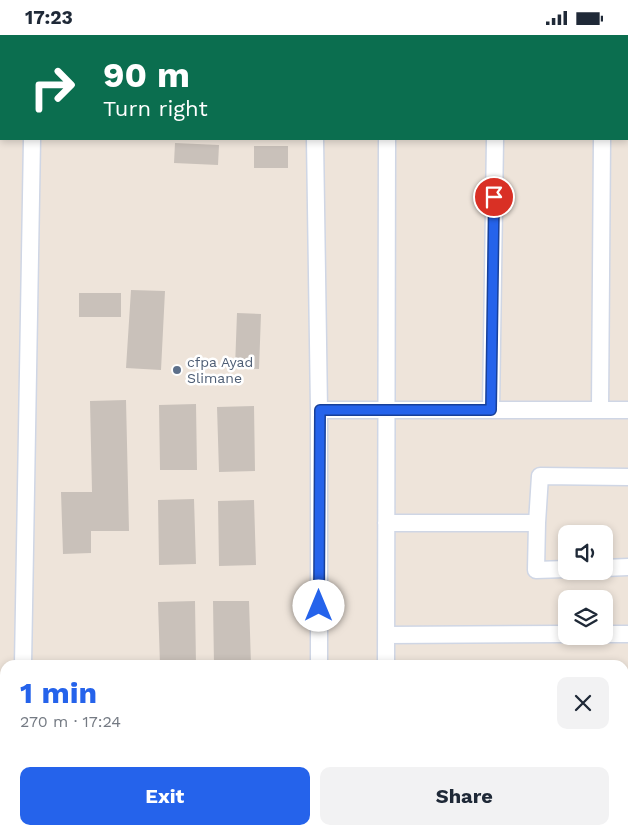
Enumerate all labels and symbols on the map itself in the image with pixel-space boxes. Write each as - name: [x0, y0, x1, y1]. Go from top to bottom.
- pin: [473, 176, 515, 218]
- place label: cfpa Ayad Slimane: [187, 354, 253, 386]
- marker: cfpa Ayad Slimane: [171, 364, 183, 376]
- position arrow: [292, 579, 344, 631]

